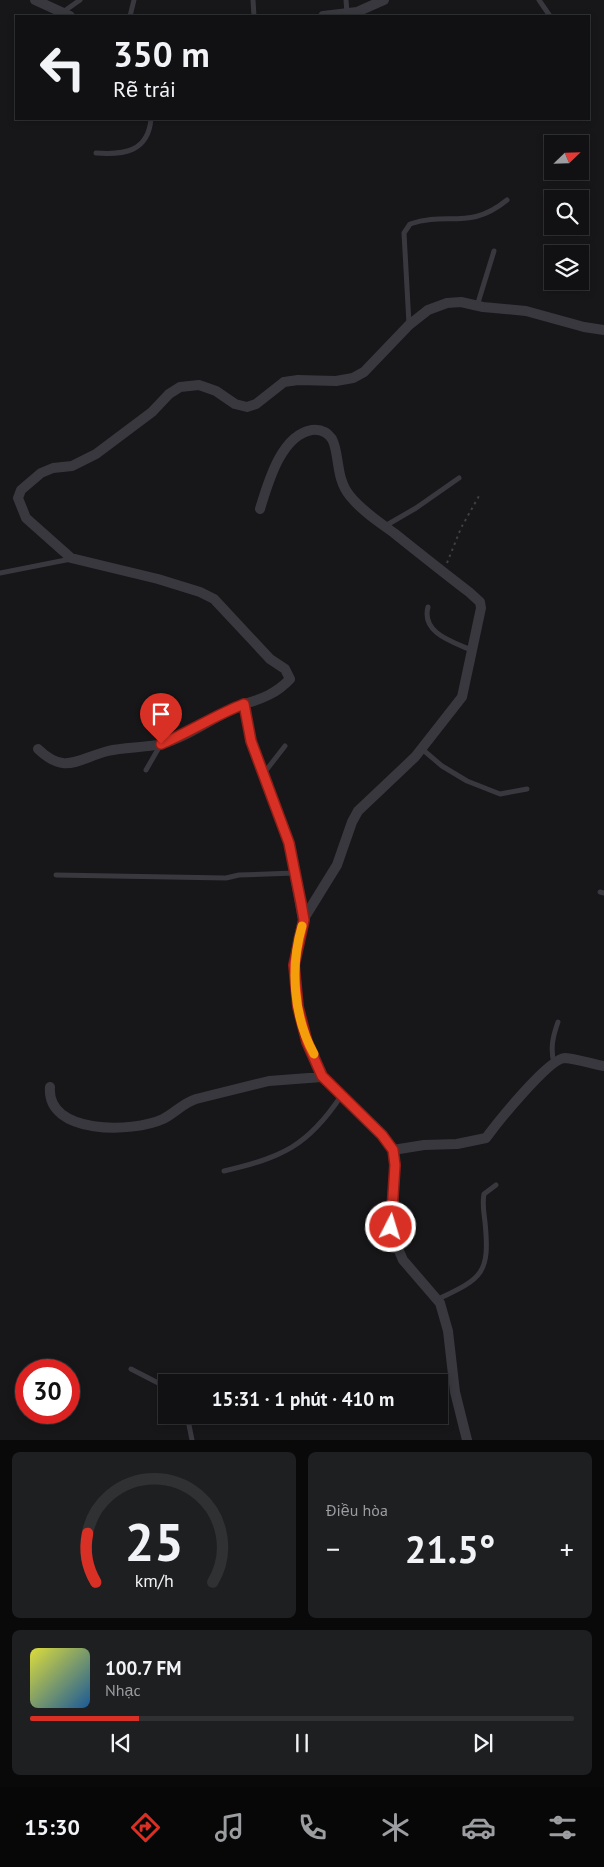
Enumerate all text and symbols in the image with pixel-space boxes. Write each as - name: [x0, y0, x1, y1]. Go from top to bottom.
- text: 350 m: [113, 31, 210, 77]
- icon: left: [30, 35, 95, 100]
- text: Rẽ trái: [113, 75, 176, 103]
- north arrow: [544, 135, 589, 180]
- map controls: [544, 135, 589, 290]
- button: search: [544, 190, 589, 235]
- button: layers: [544, 245, 589, 290]
- pin: [140, 693, 182, 744]
- icon: arrive: [147, 700, 175, 728]
- position arrow: [364, 1200, 416, 1252]
- speed limit sign: 30: [15, 1359, 80, 1424]
- text: 15:31 · 1 phút · 410 m: [212, 1387, 394, 1411]
- text: Điều hòa: [326, 1500, 388, 1520]
- text: 25: [125, 1508, 183, 1575]
- text: 21.5°: [405, 1524, 495, 1573]
- text: −: [326, 1530, 340, 1567]
- text: +: [560, 1530, 574, 1567]
- text: km/h: [134, 1569, 174, 1592]
- text: 100.7 FM: [105, 1656, 181, 1680]
- text: Nhạc: [105, 1680, 141, 1700]
- icon: previous: [107, 1729, 135, 1757]
- icon: pause: [288, 1729, 316, 1757]
- icon: next: [469, 1729, 497, 1757]
- icon: directions: [128, 1810, 163, 1845]
- icon: music: [212, 1810, 247, 1845]
- icon: phone: [295, 1810, 330, 1845]
- icon: climate: [378, 1810, 413, 1845]
- icon: car: [461, 1810, 496, 1845]
- icon: filters: [545, 1810, 580, 1845]
- text: 15:30: [24, 1813, 80, 1841]

